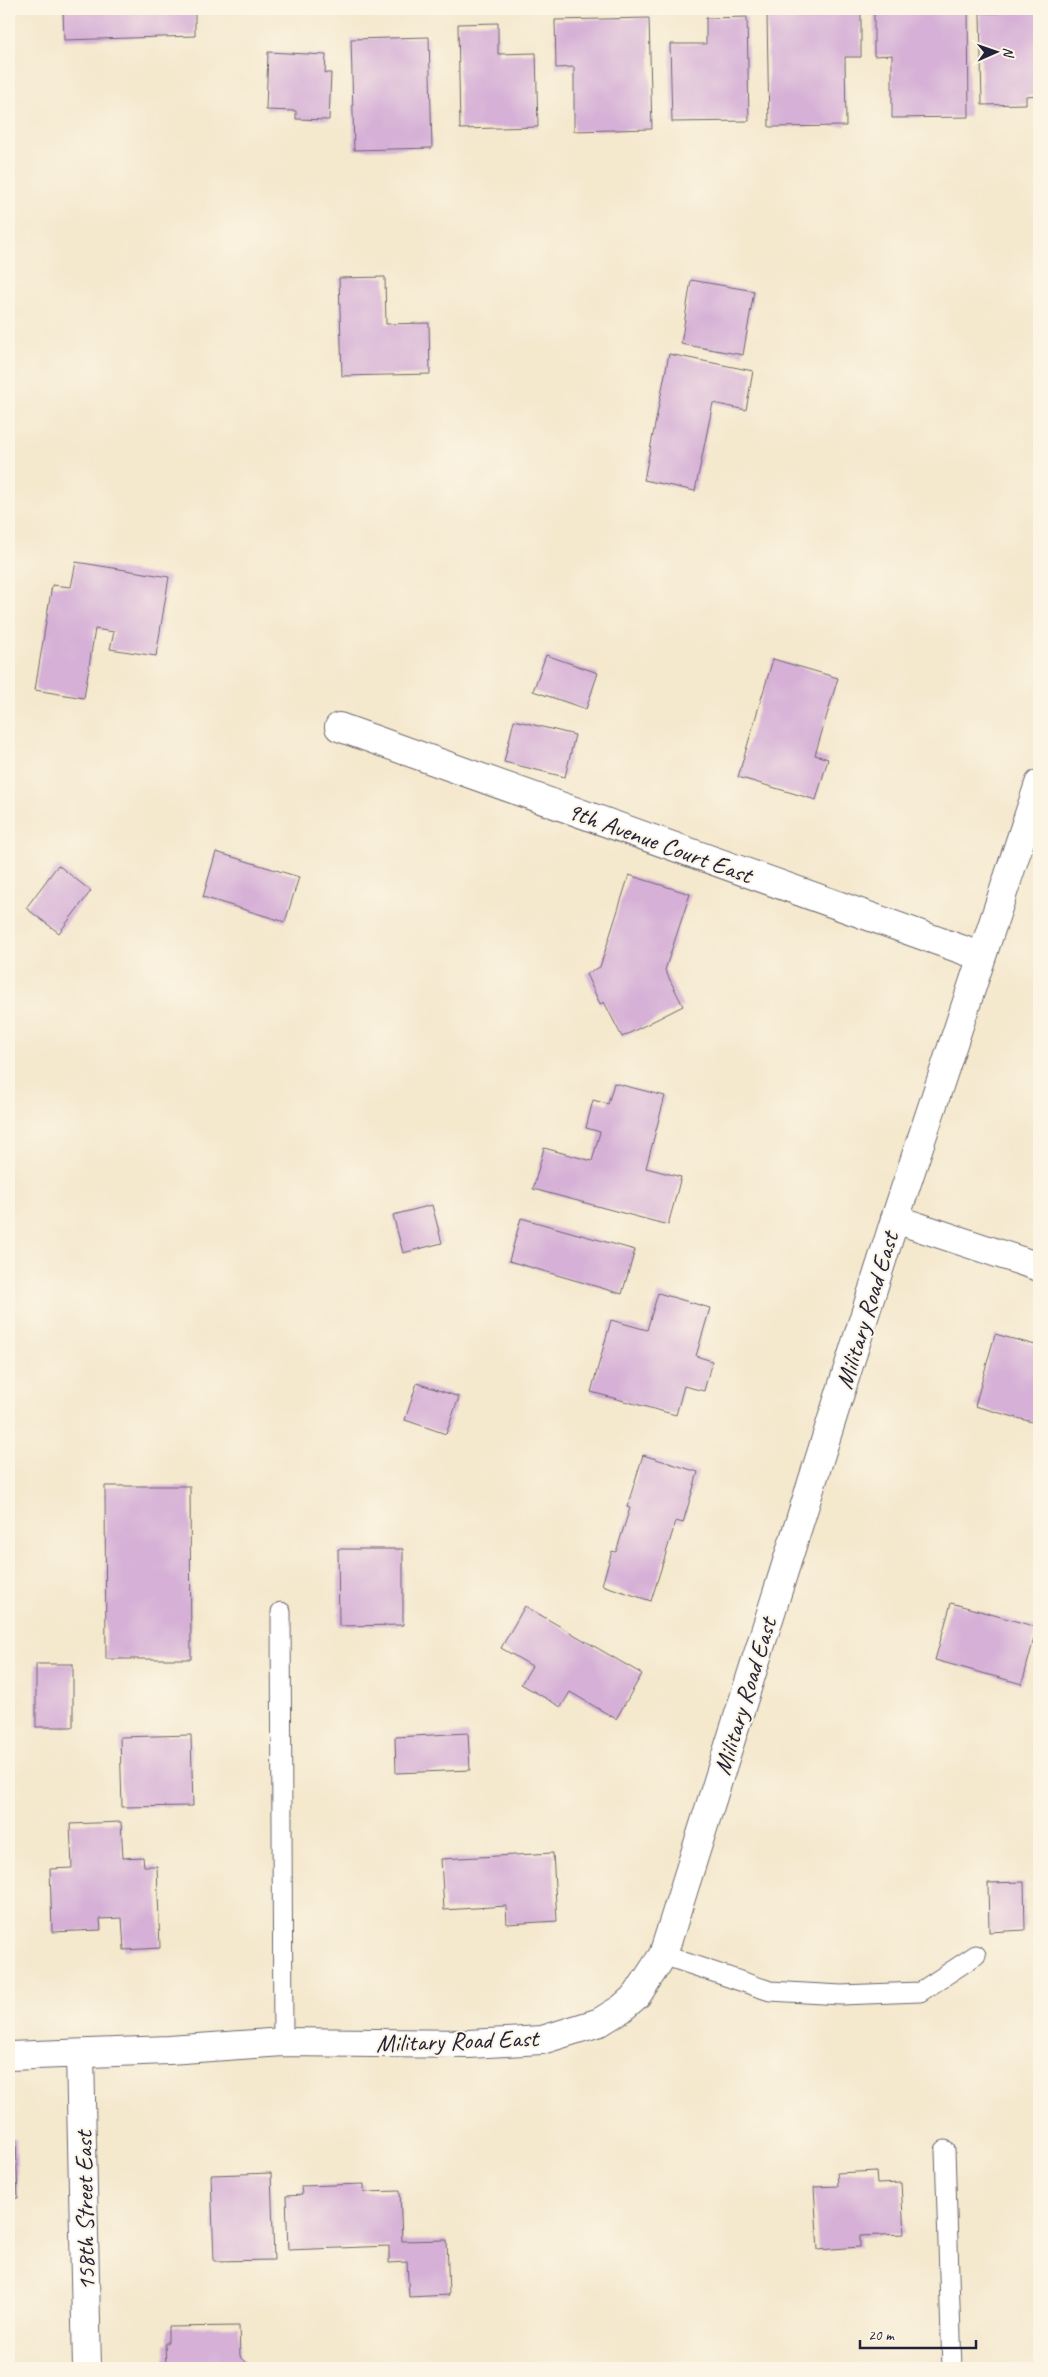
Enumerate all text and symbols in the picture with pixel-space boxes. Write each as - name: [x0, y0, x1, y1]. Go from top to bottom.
- north arrow: [970, 28, 1020, 78]
- text: N: [1000, 47, 1017, 59]
- street label: 9th Avenue Court East: [563, 795, 759, 892]
- street label: Military Road East: [828, 1226, 907, 1392]
- street label: Military Road East: [706, 1612, 785, 1778]
- street label: Military Road East: [375, 2022, 541, 2060]
- street label: 158th Street East: [68, 2128, 102, 2291]
- scale bar: [860, 2317, 977, 2349]
- text: 20 m: [868, 2326, 895, 2345]

